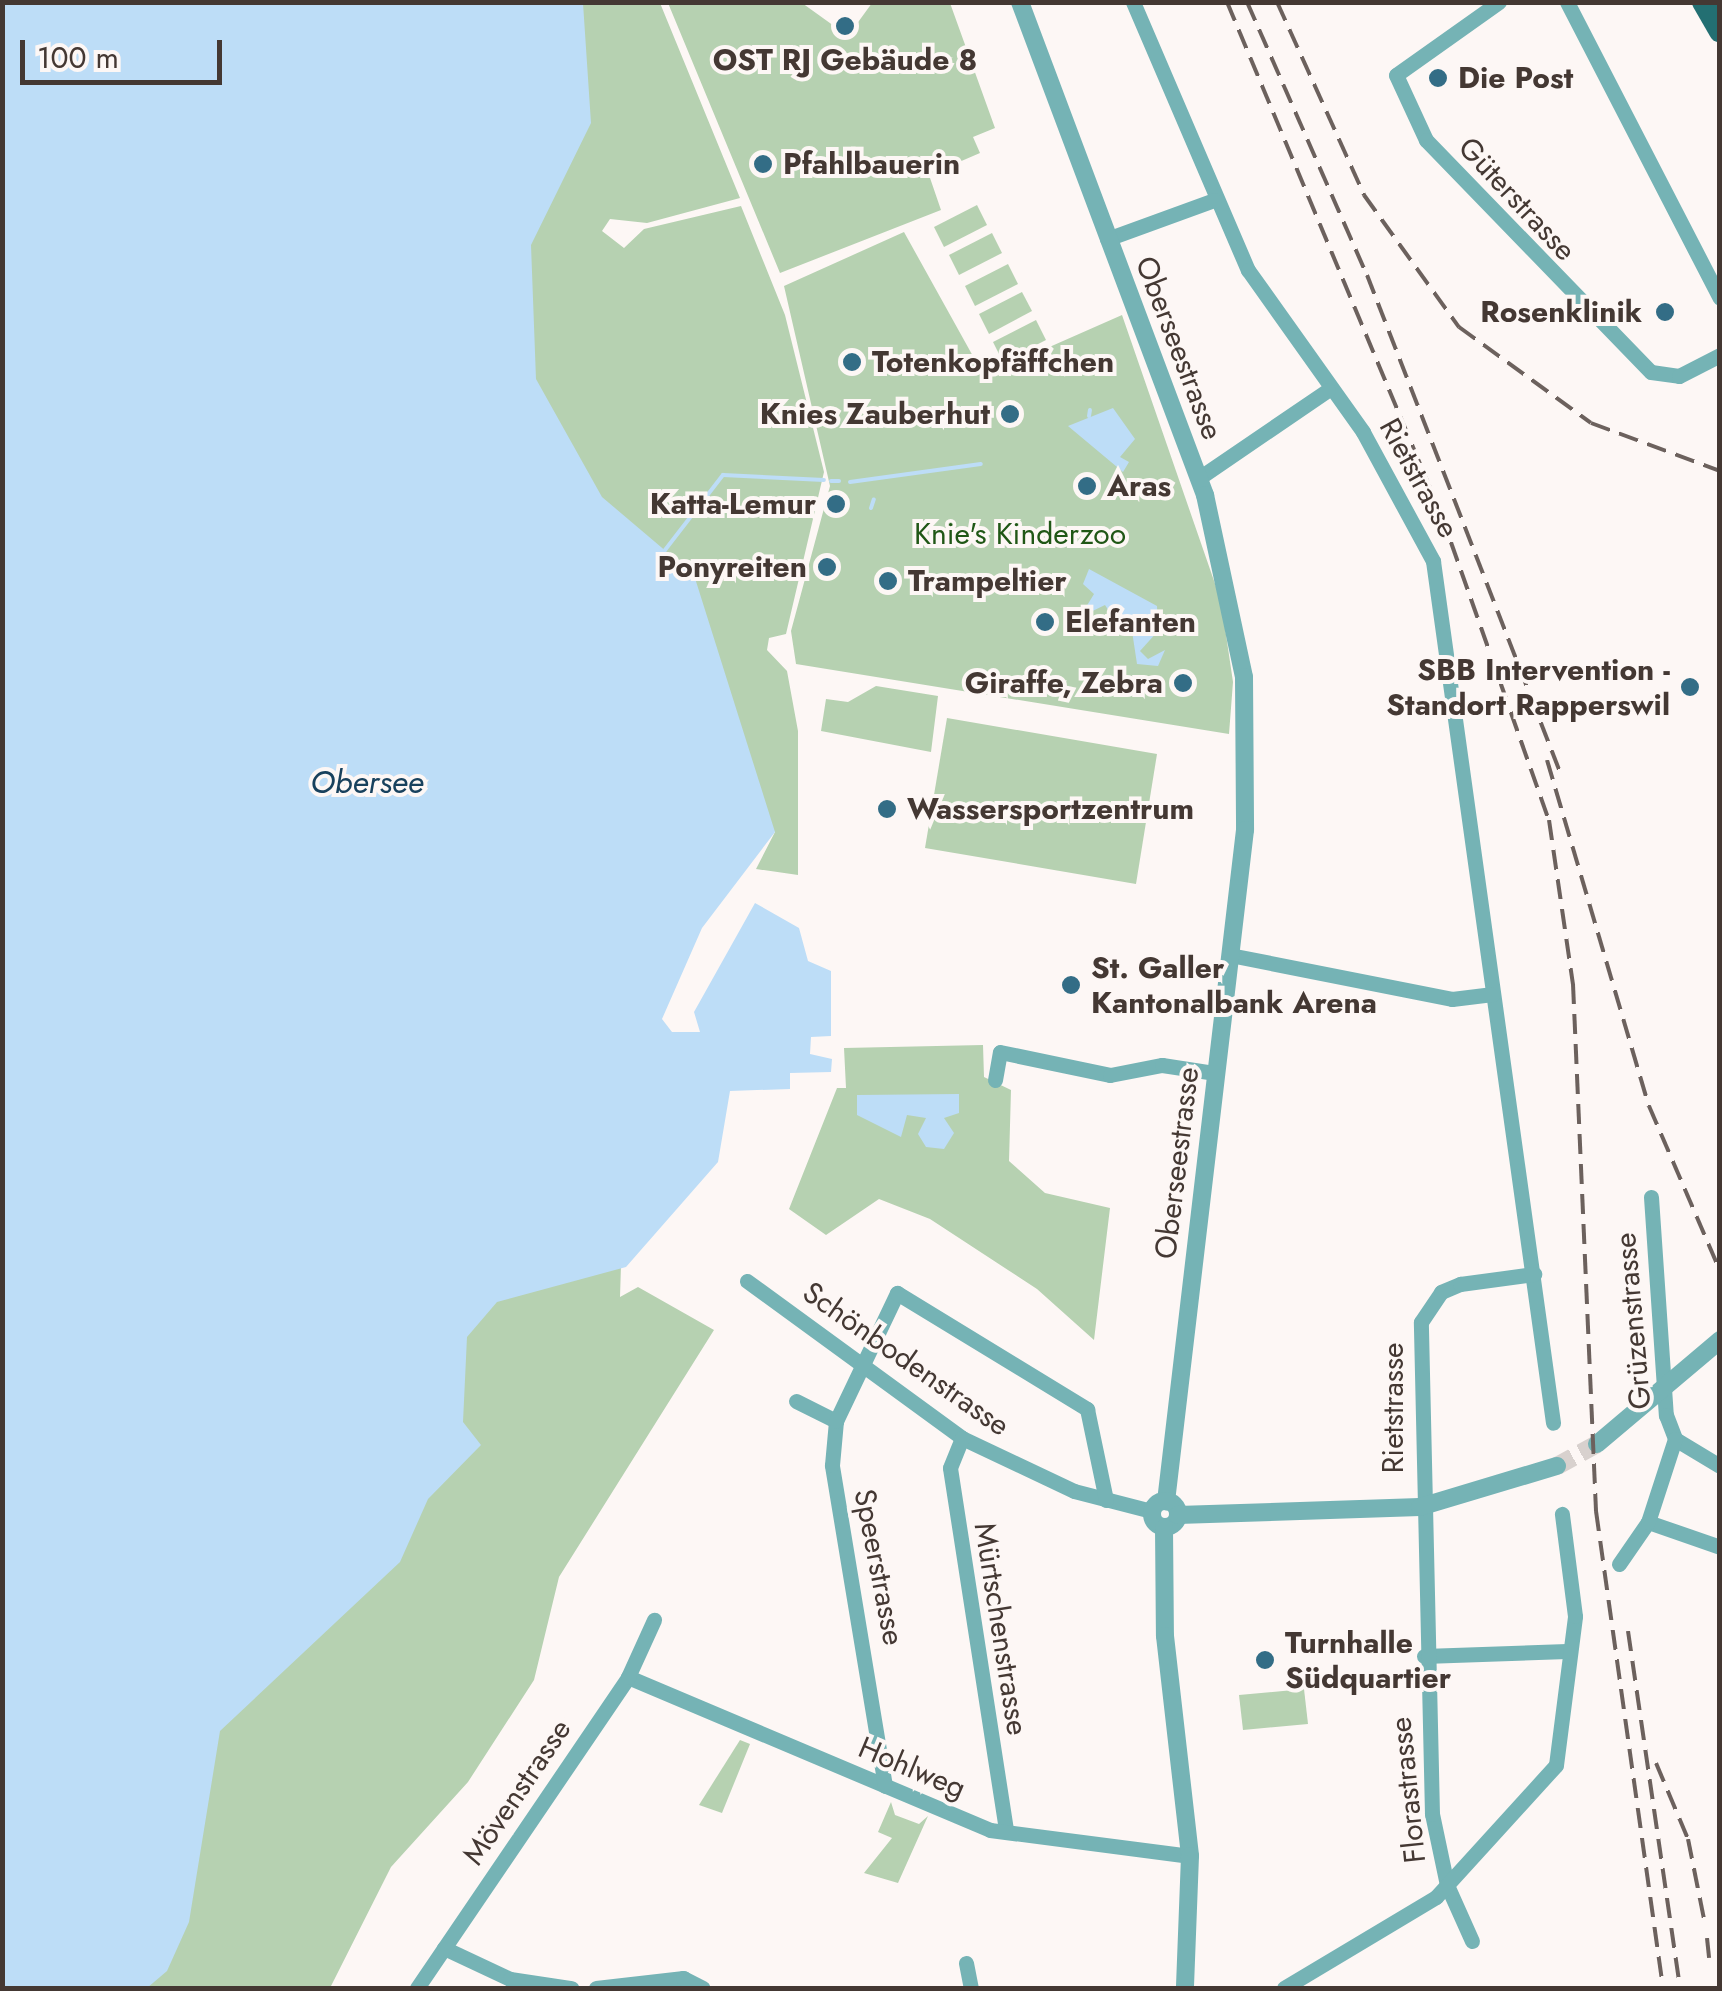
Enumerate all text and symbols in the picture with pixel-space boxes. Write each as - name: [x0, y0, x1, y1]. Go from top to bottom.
- marker: OST RJ Gebäude 8: [834, 15, 856, 37]
- scale bar: [25, 20, 228, 82]
- text: 100 m: [37, 36, 119, 79]
- place label: OST RJ Gebäude 8: [713, 42, 977, 78]
- place label: Die Post: [1458, 60, 1573, 96]
- marker: Die Post: [1427, 67, 1449, 89]
- street label: Güterstrasse: [1451, 130, 1583, 268]
- place label: Pfahlbauerin: [783, 146, 960, 182]
- marker: Pfahlbauerin: [752, 153, 774, 175]
- street label: Oberseestrasse: [1128, 251, 1230, 445]
- place label: Rosenklinik: [1480, 294, 1642, 330]
- marker: Rosenklinik: [1652, 299, 1678, 325]
- place label: Totenkopfäffchen: [872, 344, 1114, 380]
- marker: Totenkopfäffchen: [841, 351, 863, 373]
- place label: Knies Zauberhut: [760, 396, 990, 432]
- marker: Knies Zauberhut: [999, 403, 1021, 425]
- street label: Rietstrasse: [1372, 412, 1466, 544]
- place label: Aras: [1107, 468, 1171, 504]
- marker: Aras: [1076, 475, 1098, 497]
- place label: Katta-Lemur: [650, 486, 816, 522]
- marker: Katta-Lemur: [825, 493, 847, 515]
- park label: Knie's Kinderzoo: [914, 516, 1126, 552]
- place label: Ponyreiten: [657, 549, 807, 585]
- marker: Ponyreiten: [816, 556, 838, 578]
- place label: Trampeltier: [908, 563, 1067, 599]
- marker: Trampeltier: [877, 570, 899, 592]
- place label: Elefanten: [1065, 604, 1196, 640]
- marker: Elefanten: [1034, 611, 1056, 633]
- place label: SBB Intervention - Standort Rapperswil: [1386, 652, 1670, 722]
- place label: Giraffe, Zebra: [965, 665, 1163, 701]
- marker: Giraffe, Zebra: [1172, 672, 1194, 694]
- marker: SBB Intervention - Standort Rapperswil: [1679, 676, 1701, 698]
- water label: Obersee: [310, 763, 424, 801]
- place label: Wassersportzentrum: [907, 791, 1194, 827]
- marker: Wassersportzentrum: [876, 798, 898, 820]
- place label: St. Galler Kantonalbank Arena: [1091, 950, 1377, 1020]
- marker: St. Galler Kantonalbank Arena: [1060, 974, 1082, 996]
- street label: Oberseestrasse: [1147, 1065, 1207, 1261]
- street label: Grüzenstrasse: [1607, 1231, 1659, 1411]
- street label: Schönbodenstrasse: [796, 1274, 1016, 1444]
- street label: Rietstrasse: [1375, 1343, 1411, 1473]
- street label: Speerstrasse: [846, 1486, 912, 1648]
- street label: Mürtschenstrasse: [966, 1520, 1036, 1738]
- place label: Turnhalle Südquartier: [1285, 1625, 1451, 1696]
- marker: Turnhalle Südquartier: [1254, 1649, 1276, 1671]
- street label: Mövenstrasse: [455, 1712, 579, 1872]
- street label: Florastrasse: [1382, 1715, 1434, 1865]
- street label: Hohlweg: [853, 1729, 971, 1807]

